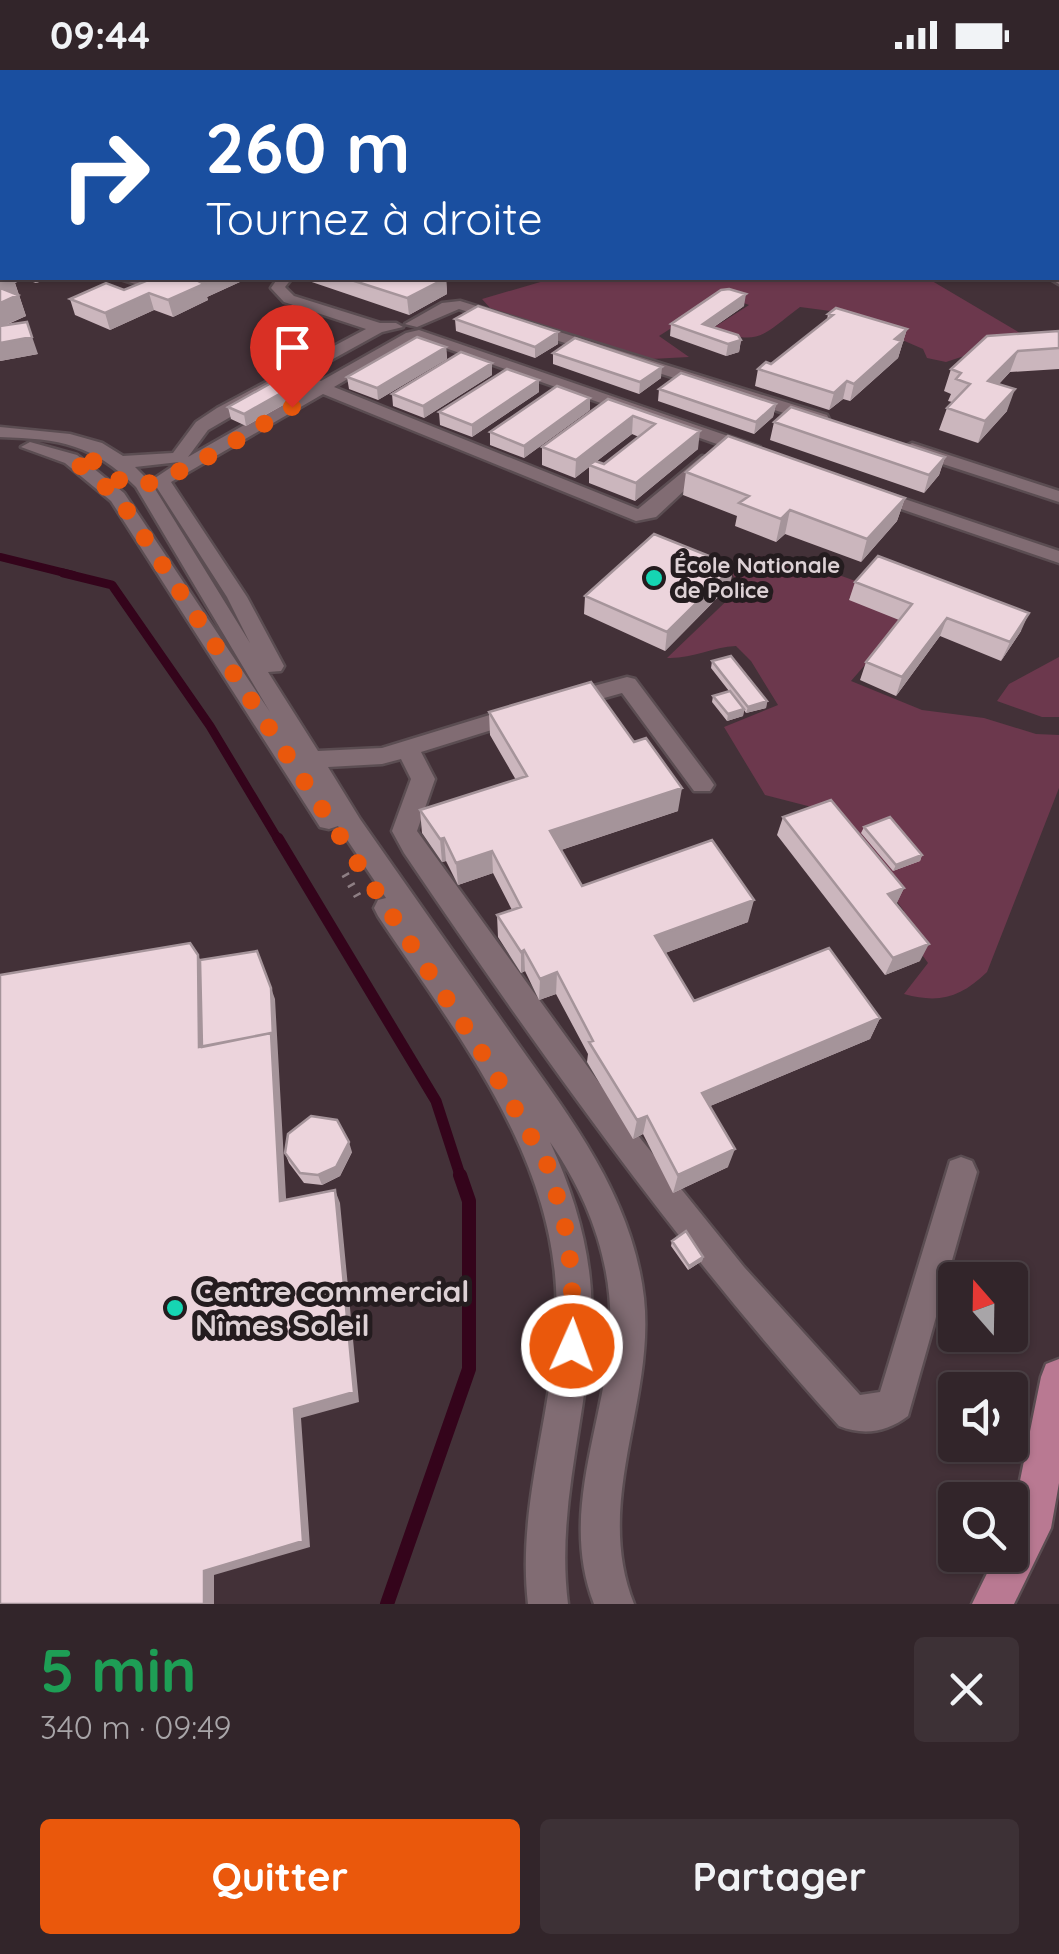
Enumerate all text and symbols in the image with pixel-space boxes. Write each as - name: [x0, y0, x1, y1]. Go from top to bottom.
- text: 09:44: [50, 11, 150, 59]
- text: 260 m: [205, 103, 411, 191]
- icon: right: [40, 110, 170, 240]
- text: Tournez à droite: [205, 190, 543, 246]
- pin: [250, 305, 335, 408]
- icon: arrive: [265, 320, 320, 375]
- place label: École Nationale de Police: [674, 551, 840, 604]
- marker: École Nationale de Police: [643, 567, 665, 589]
- north arrow: [938, 1262, 1028, 1352]
- map controls: [938, 1262, 1028, 1572]
- place label: Centre commercial Nîmes Soleil: [195, 1272, 469, 1344]
- position arrow: [520, 1294, 624, 1398]
- marker: Centre commercial Nîmes Soleil: [164, 1297, 186, 1319]
- button: sound: [938, 1372, 1028, 1462]
- button: search: [938, 1482, 1028, 1572]
- text: 5 min: [40, 1632, 197, 1707]
- button: close: [914, 1637, 1019, 1742]
- text: 340 m · 09:49: [40, 1707, 231, 1747]
- button: Quitter: [40, 1819, 520, 1934]
- button: Partager: [540, 1819, 1019, 1934]

